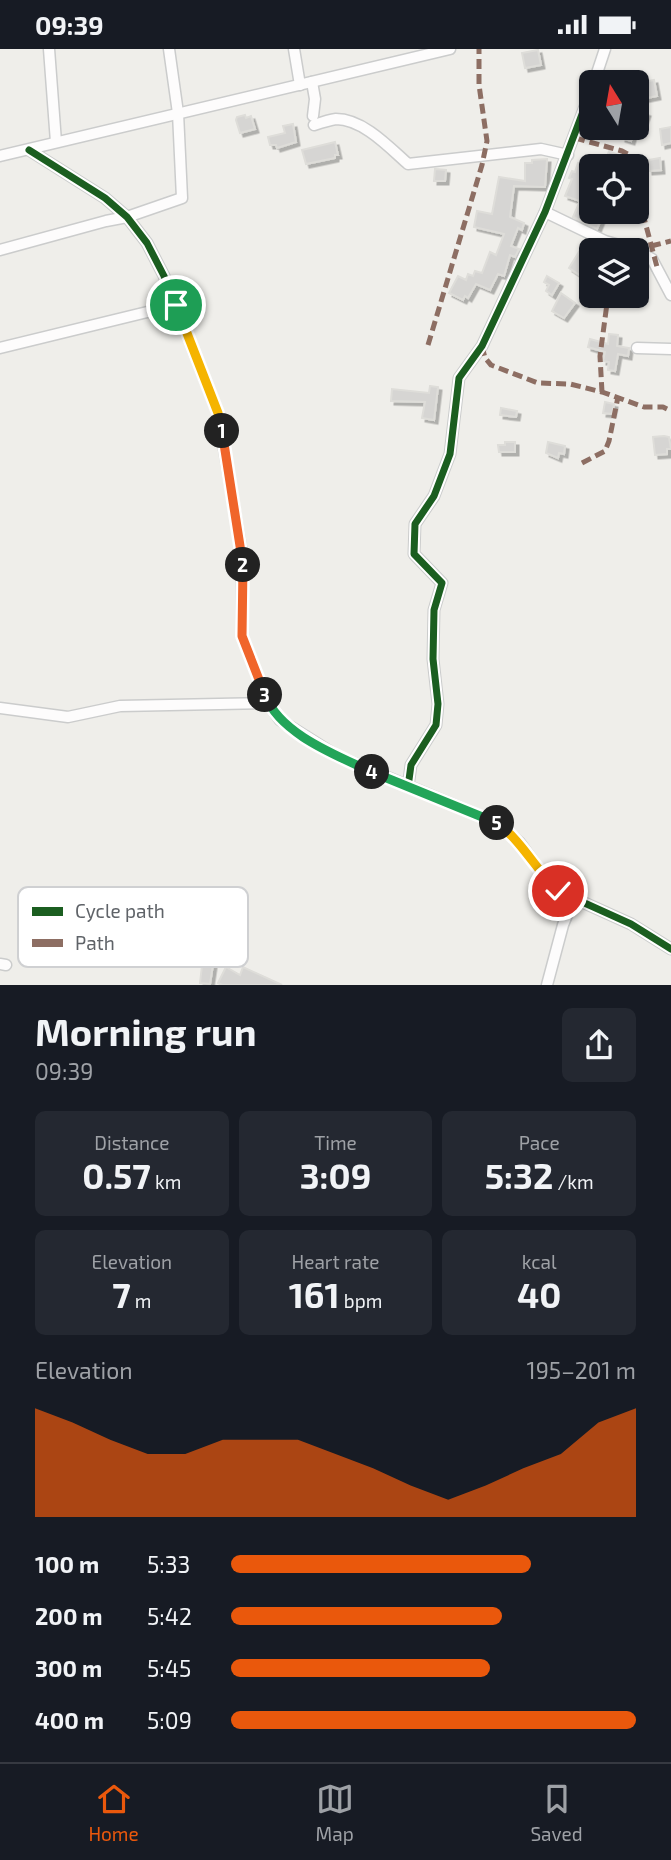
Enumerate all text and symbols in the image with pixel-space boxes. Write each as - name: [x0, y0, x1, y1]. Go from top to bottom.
- text: 09:39: [35, 9, 104, 40]
- north arrow: [579, 70, 649, 140]
- map controls: [579, 70, 649, 308]
- button: locate: [579, 154, 649, 224]
- button: layers: [579, 238, 649, 308]
- pin: [146, 275, 206, 335]
- icon: arrive: [157, 286, 195, 324]
- pin: 1: [204, 413, 240, 449]
- text: 1: [217, 419, 226, 442]
- pin: 2: [226, 547, 260, 583]
- text: 2: [237, 553, 248, 576]
- pin: 3: [247, 677, 282, 713]
- text: 3: [259, 683, 270, 706]
- pin: 4: [354, 755, 390, 789]
- text: 4: [365, 760, 378, 783]
- pin: 5: [480, 805, 514, 841]
- text: 5: [491, 811, 502, 834]
- pin: [528, 861, 588, 921]
- icon: check: [539, 872, 577, 910]
- legend: [18, 887, 248, 967]
- text: Cycle path: [75, 899, 165, 922]
- text: Path: [75, 931, 115, 954]
- text: Morning run: [35, 1008, 256, 1054]
- button: share: [562, 1008, 636, 1082]
- text: 09:39: [35, 1057, 93, 1085]
- text: Distance: [94, 1131, 169, 1154]
- text: Time: [314, 1131, 357, 1154]
- text: Pace: [519, 1131, 560, 1154]
- text: 0.57: [82, 1154, 151, 1196]
- text: 3:09: [300, 1154, 371, 1196]
- text: 5:32: [485, 1154, 553, 1196]
- text: km: [151, 1170, 181, 1193]
- text: /km: [553, 1170, 594, 1193]
- text: Elevation: [92, 1250, 172, 1273]
- text: Heart rate: [292, 1250, 379, 1273]
- text: kcal: [522, 1250, 557, 1273]
- text: 7: [112, 1273, 131, 1315]
- text: 161: [289, 1273, 340, 1315]
- text: 40: [517, 1273, 561, 1315]
- text: m: [131, 1289, 152, 1312]
- text: bpm: [340, 1289, 382, 1312]
- text: Elevation: [35, 1356, 133, 1384]
- text: 195–201 m: [527, 1356, 636, 1384]
- text: 100 m: [35, 1550, 99, 1578]
- text: 5:33: [147, 1550, 190, 1578]
- text: 200 m: [35, 1602, 103, 1630]
- text: 5:42: [147, 1602, 192, 1630]
- text: 300 m: [35, 1654, 102, 1682]
- text: 5:45: [147, 1654, 191, 1682]
- text: 400 m: [35, 1706, 104, 1734]
- text: 5:09: [147, 1706, 192, 1734]
- tab: Home: [88, 1780, 139, 1845]
- tab: Map: [316, 1780, 354, 1845]
- tab: Saved: [530, 1780, 583, 1845]

